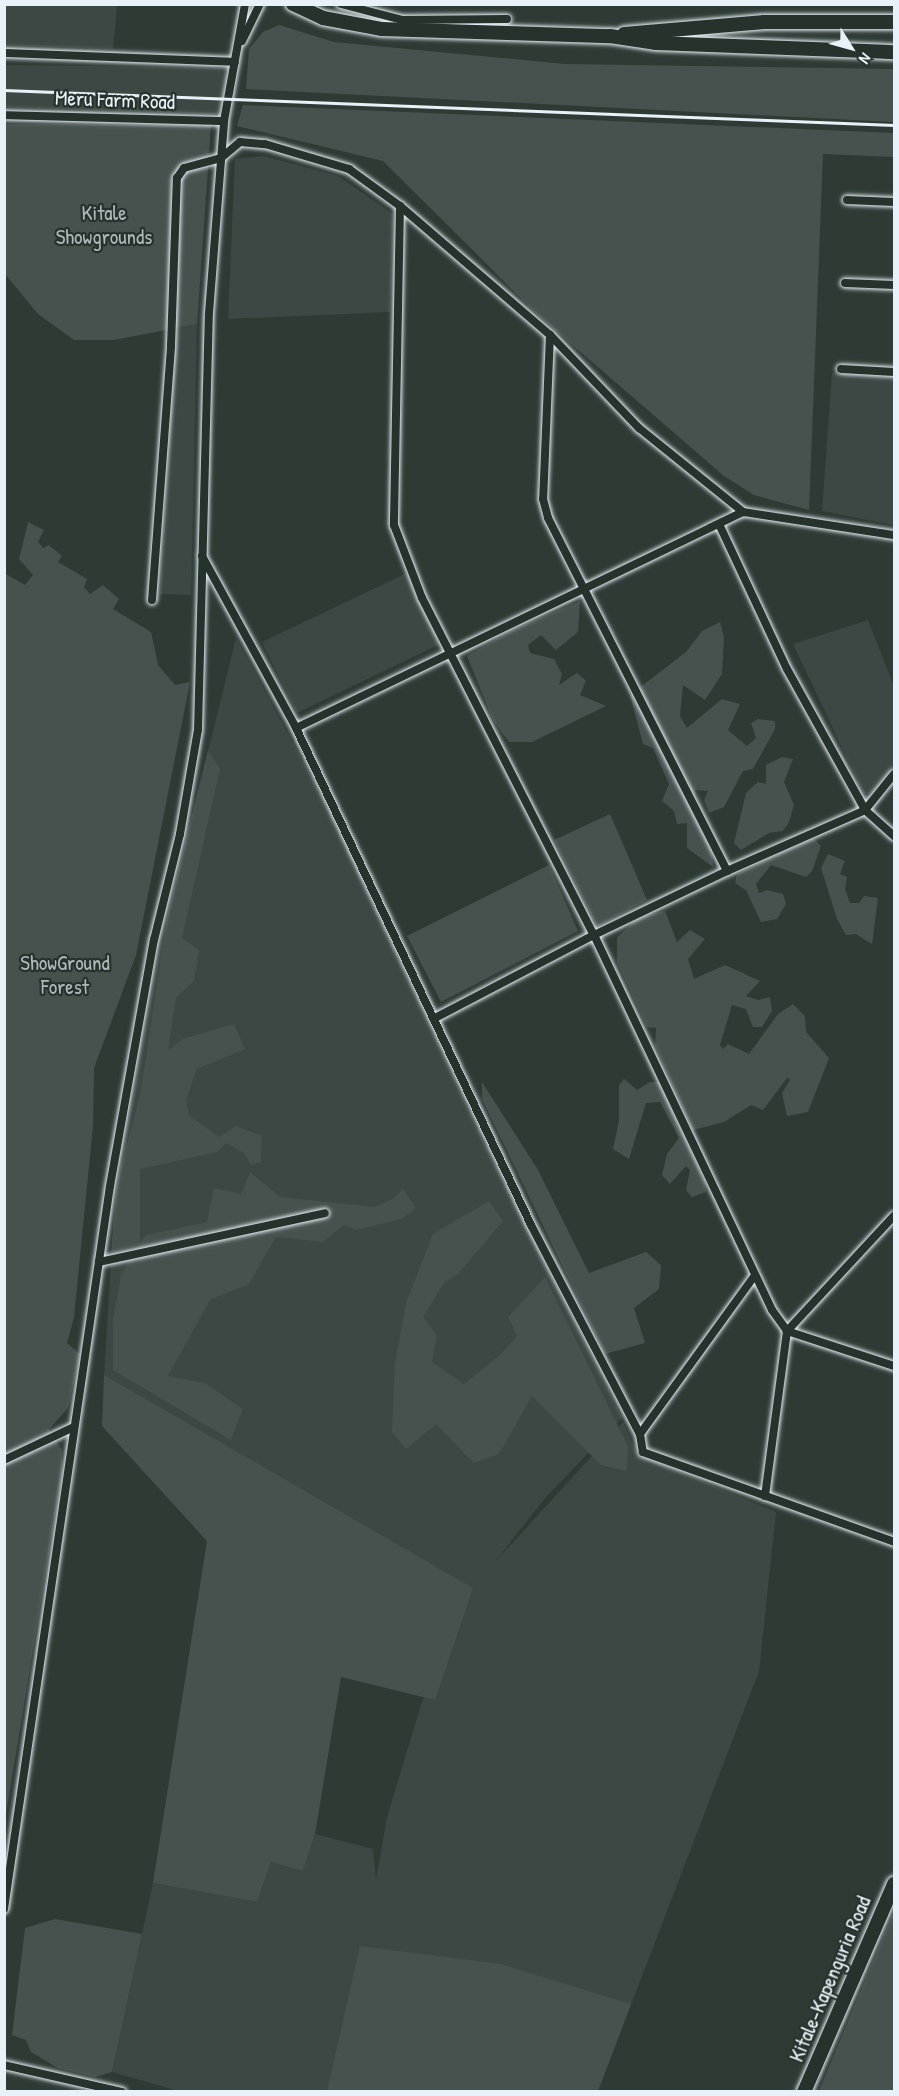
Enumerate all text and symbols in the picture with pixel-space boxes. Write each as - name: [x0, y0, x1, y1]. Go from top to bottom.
- north arrow: [821, 18, 881, 78]
- text: N: [854, 49, 877, 69]
- street label: Meru Farm Road: [55, 85, 175, 115]
- park label: Kitale Showgrounds: [56, 200, 152, 250]
- park label: ShowGround Forest: [20, 950, 110, 1000]
- street label: Kitale-Kapenguria Road: [784, 1892, 876, 2066]

